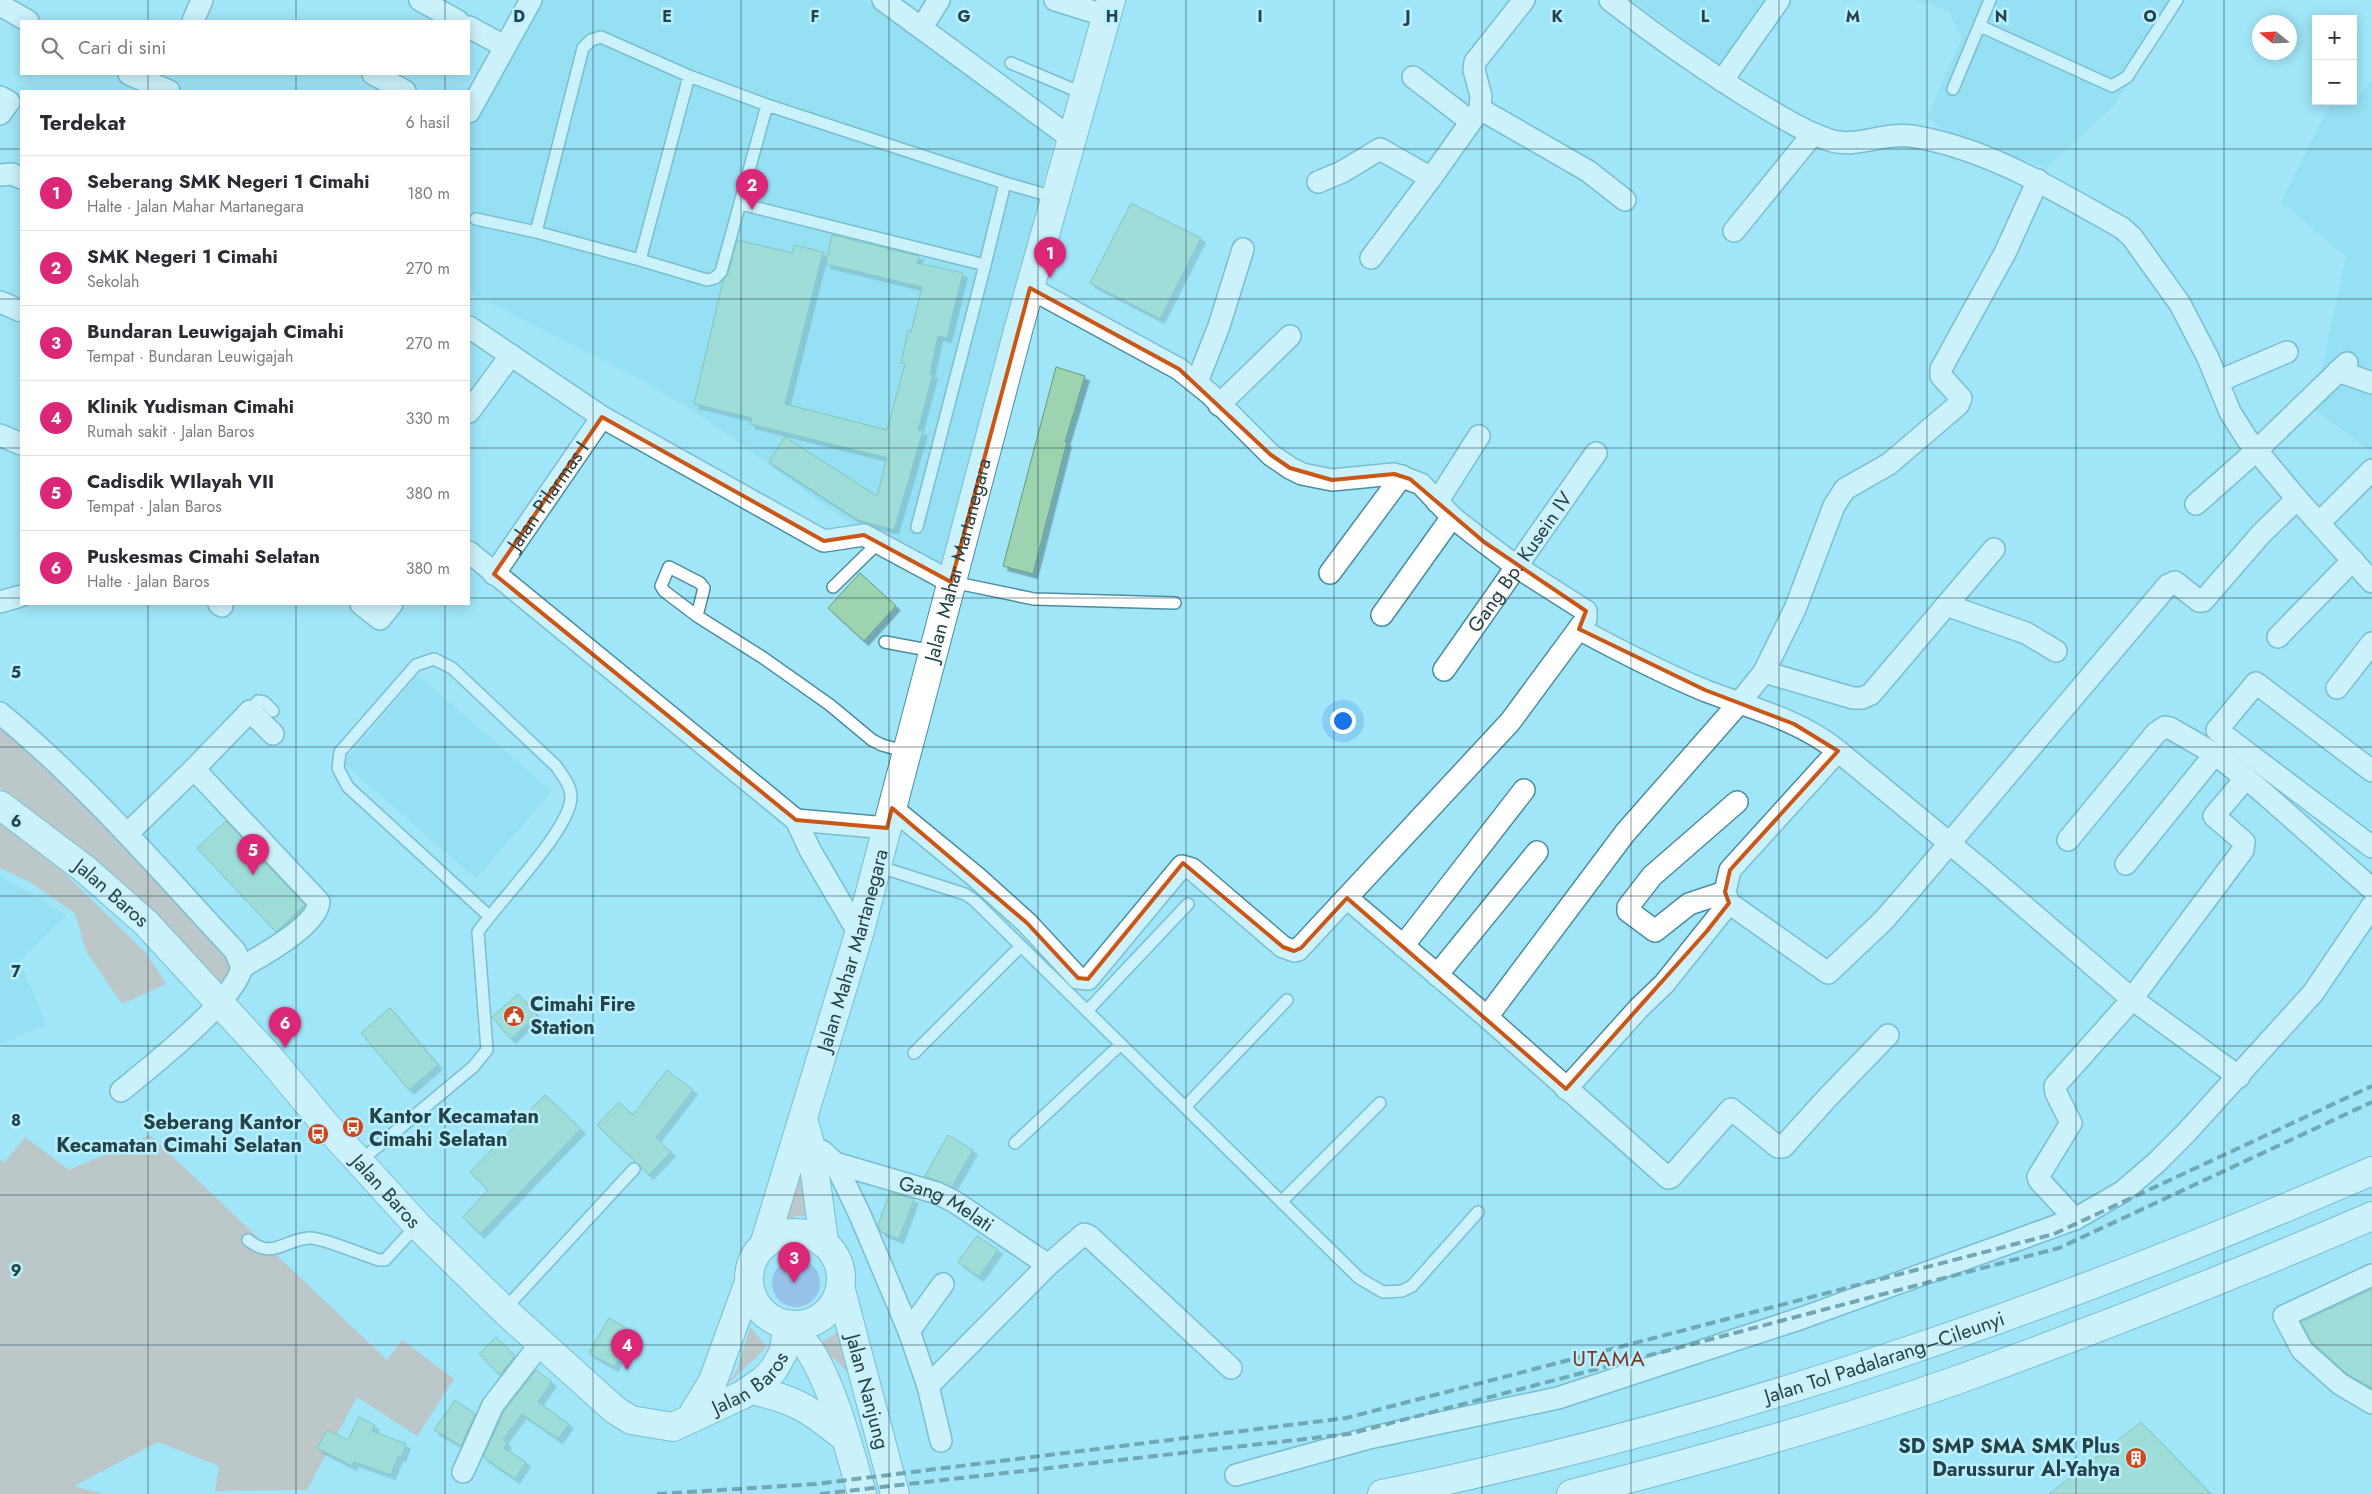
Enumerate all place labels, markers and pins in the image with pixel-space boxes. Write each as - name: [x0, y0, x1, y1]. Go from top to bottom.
- pin: 2: [736, 169, 768, 210]
- pin: 1: [1034, 237, 1066, 278]
- pin: 5: [237, 834, 269, 875]
- place label: Cimahi Fire Station: [530, 990, 636, 1042]
- public building icon: Cimahi Fire Station: [502, 1004, 526, 1028]
- pin: 6: [269, 1007, 301, 1048]
- place label: Kantor Kecamatan Cimahi Selatan: [369, 1102, 539, 1154]
- place label: Seberang Kantor Kecamatan Cimahi Selatan: [56, 1108, 303, 1160]
- bus stop icon: Kantor Kecamatan Cimahi Selatan: [341, 1115, 365, 1139]
- bus stop icon: Seberang Kantor Kecamatan Cimahi Selatan: [306, 1122, 330, 1146]
- pin: 3: [778, 1242, 810, 1283]
- pin: 4: [611, 1329, 643, 1370]
- place label: SD SMP SMA SMK Plus Darussurur Al-Yahya: [1898, 1432, 2120, 1484]
- building icon: SD SMP SMA SMK Plus Darussurur Al-Yahya: [2124, 1446, 2148, 1470]

